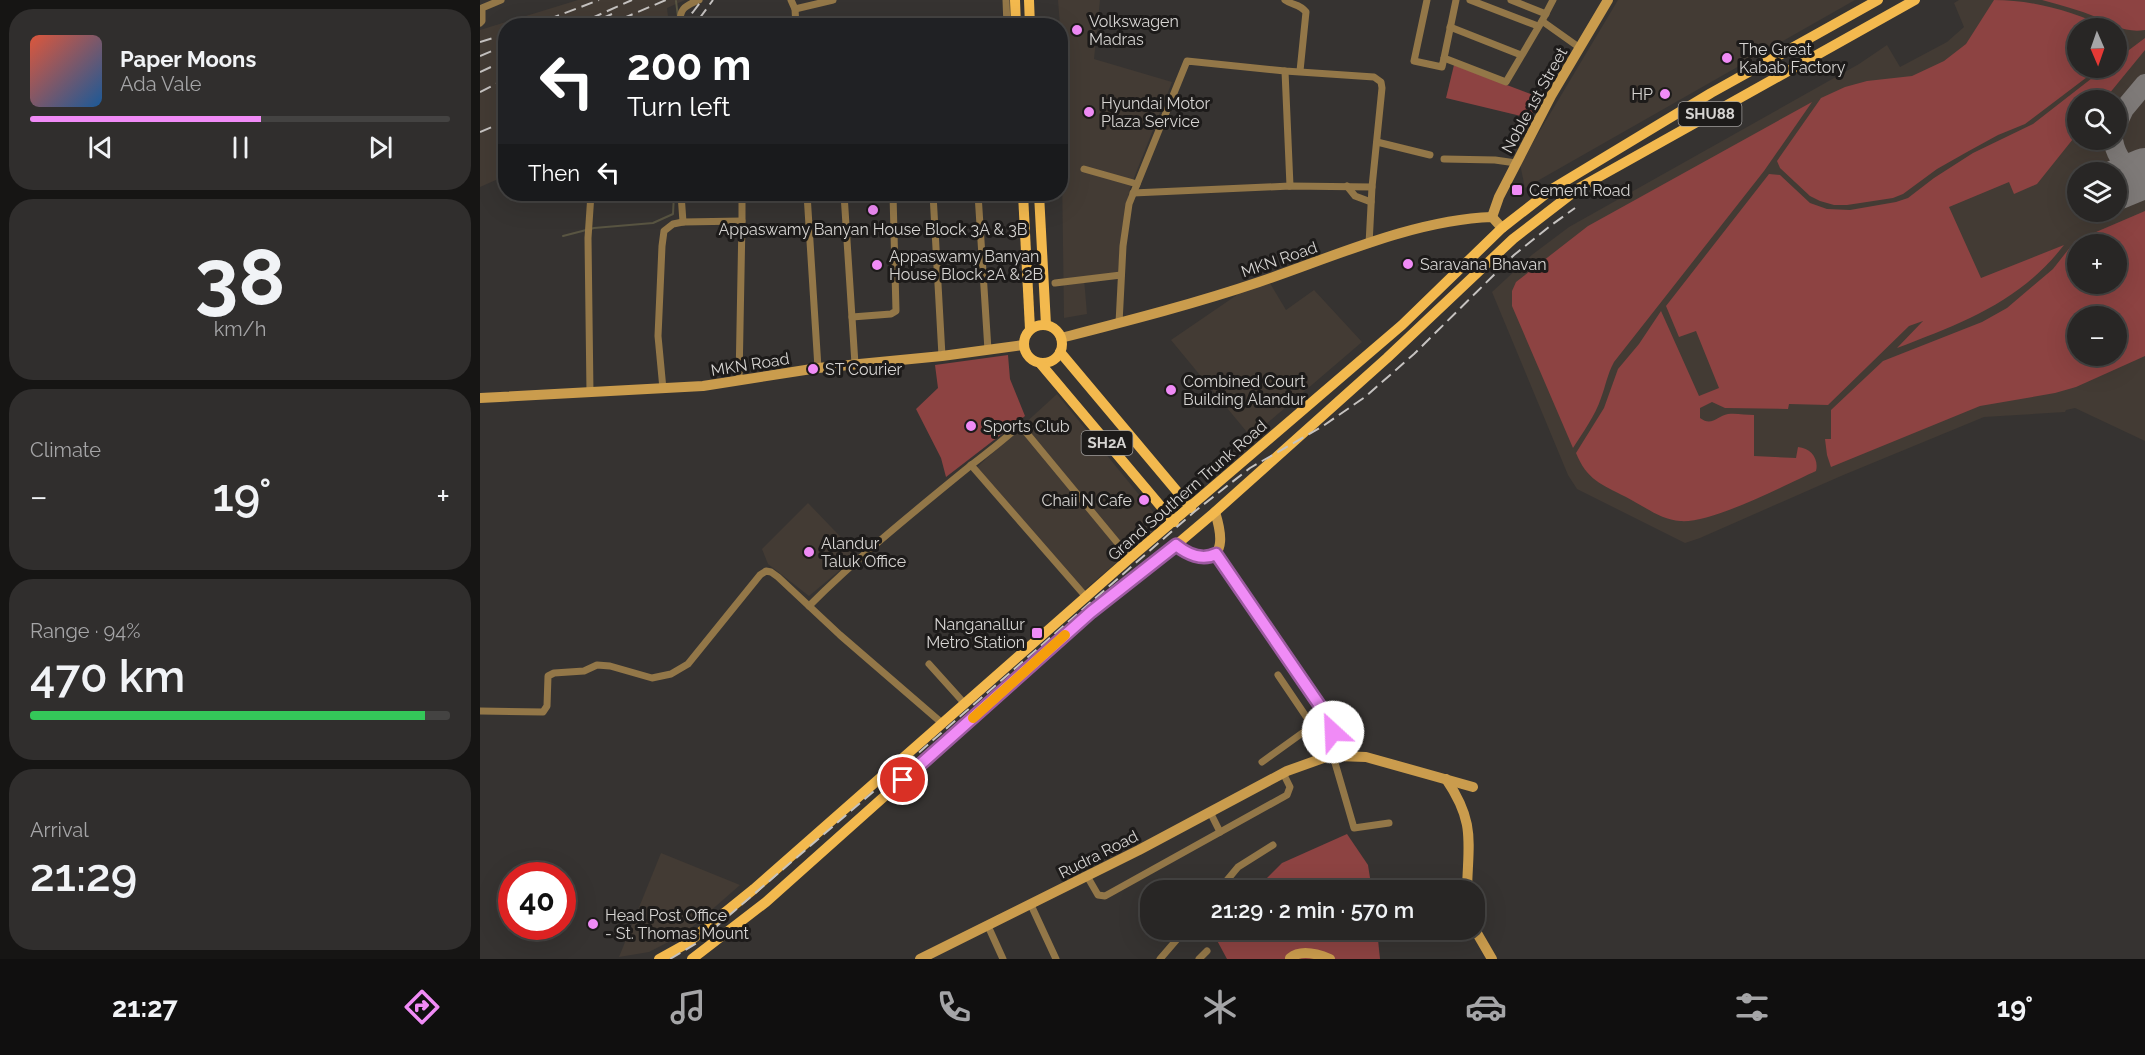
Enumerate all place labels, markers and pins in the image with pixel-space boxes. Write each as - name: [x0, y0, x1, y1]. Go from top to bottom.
- place label: Volkswagen Madras: [1089, 12, 1179, 49]
- marker: Volkswagen Madras: [1070, 23, 1084, 37]
- place label: The Great Kabab Factory: [1739, 40, 1846, 77]
- marker: The Great Kabab Factory: [1720, 51, 1734, 65]
- place label: HP: [1631, 85, 1653, 104]
- marker: HP: [1658, 87, 1672, 101]
- place label: Hyundai Motor Plaza Service: [1101, 94, 1211, 131]
- marker: Hyundai Motor Plaza Service: [1082, 105, 1096, 119]
- place label: Cement Road: [1529, 181, 1631, 200]
- marker: Cement Road: [1510, 183, 1524, 197]
- marker: Appaswamy Banyan House Block 3A & 3B: [866, 203, 880, 217]
- place label: Appaswamy Banyan House Block 3A & 3B: [718, 220, 1028, 239]
- place label: Appaswamy Banyan House Block 2A & 2B: [889, 247, 1043, 284]
- place label: Saravana Bhavan: [1420, 255, 1546, 274]
- marker: Saravana Bhavan: [1401, 257, 1415, 271]
- marker: Appaswamy Banyan House Block 2A & 2B: [870, 258, 884, 272]
- place label: ST Courier: [825, 360, 903, 379]
- marker: ST Courier: [806, 362, 820, 376]
- place label: Combined Court Building Alandur: [1183, 372, 1306, 409]
- marker: Combined Court Building Alandur: [1164, 383, 1178, 397]
- place label: Sports Club: [983, 417, 1070, 436]
- marker: Sports Club: [964, 419, 978, 433]
- place label: Chaii N Cafe: [1041, 491, 1132, 510]
- marker: Chaii N Cafe: [1137, 493, 1151, 507]
- place label: Alandur Taluk Office: [821, 534, 906, 571]
- marker: Alandur Taluk Office: [802, 545, 816, 559]
- place label: Nanganallur Metro Station: [926, 615, 1025, 652]
- marker: Nanganallur Metro Station: [1030, 626, 1044, 640]
- pin: [877, 754, 928, 805]
- place label: Head Post Office - St. Thomas Mount: [605, 906, 749, 943]
- marker: Head Post Office - St. Thomas Mount: [586, 917, 600, 931]

